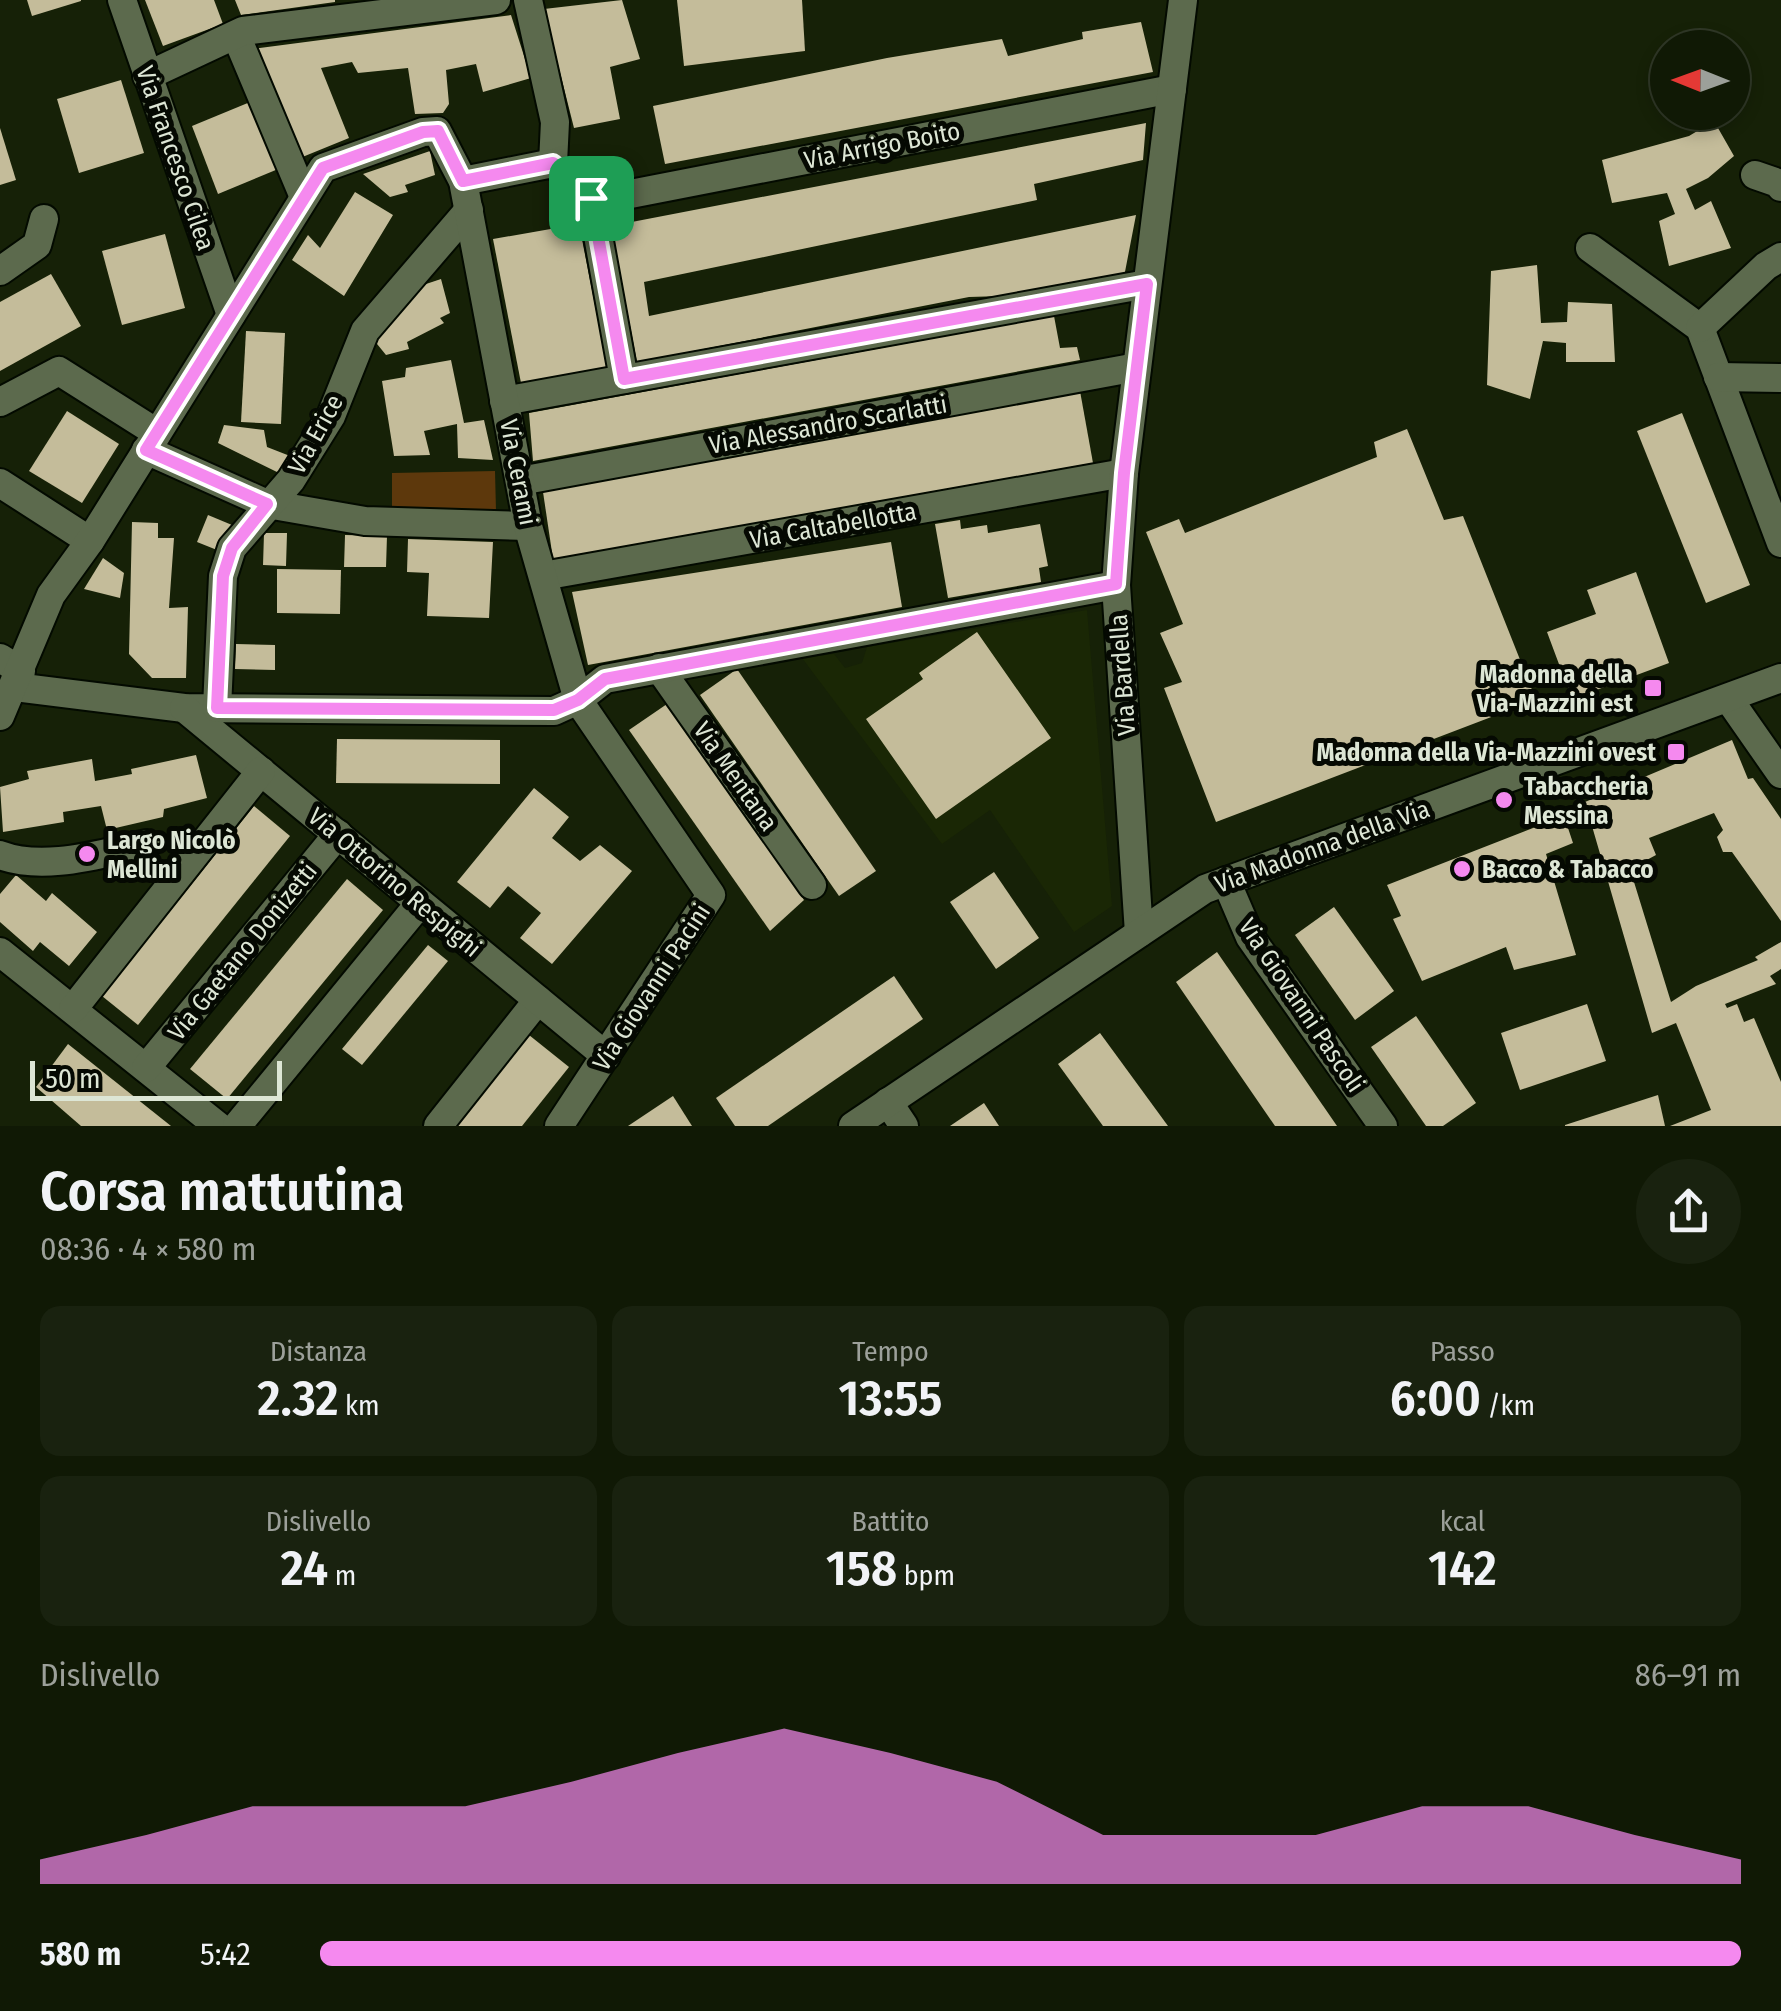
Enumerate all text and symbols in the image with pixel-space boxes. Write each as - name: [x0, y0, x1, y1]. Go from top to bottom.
- north arrow: [1650, 30, 1750, 130]
- map controls: [1650, 30, 1750, 130]
- street label: Via Francesco Cilea: [129, 62, 221, 254]
- street label: Via Arrigo Boito: [802, 116, 963, 176]
- pin: [549, 156, 634, 241]
- icon: arrive: [564, 171, 619, 226]
- street label: Via Alessandro Scarlatti: [707, 389, 950, 461]
- street label: Via Erice: [282, 390, 350, 479]
- street label: Via Cerami: [493, 417, 543, 528]
- street label: Via Caltabellotta: [747, 497, 919, 555]
- street label: Via Bardella: [1104, 613, 1142, 737]
- place label: Madonna della Via-Mazzini est: [1476, 660, 1634, 719]
- marker: Madonna della Via-Mazzini est: [1642, 677, 1664, 699]
- street label: Via Mentana: [687, 716, 784, 837]
- place label: Madonna della Via-Mazzini ovest: [1316, 738, 1657, 768]
- marker: Madonna della Via-Mazzini ovest: [1665, 741, 1687, 763]
- place label: Tabaccheria Messina: [1524, 772, 1648, 831]
- marker: Tabaccheria Messina: [1493, 789, 1515, 811]
- street label: Via Madonna della Via: [1211, 794, 1434, 900]
- street label: Via Ottorino Respighi: [302, 802, 487, 964]
- place label: Largo Nicolò Mellini: [107, 826, 236, 885]
- marker: Largo Nicolò Mellini: [76, 843, 98, 865]
- place label: Bacco & Tabacco: [1482, 855, 1654, 885]
- street label: Via Gaetano Donizetti: [162, 857, 324, 1047]
- marker: Bacco & Tabacco: [1451, 858, 1473, 880]
- street label: Via Giovanni Pacini: [587, 898, 717, 1077]
- street label: Via Giovanni Pascoli: [1232, 913, 1370, 1098]
- scale bar: [30, 1056, 282, 1100]
- text: 50 m: [45, 1062, 101, 1095]
- text: Corsa mattutina: [40, 1159, 404, 1225]
- button: share: [1636, 1159, 1741, 1264]
- text: 08:36 · 4 × 580 m: [40, 1230, 256, 1268]
- text: Distanza: [270, 1335, 367, 1368]
- text: Tempo: [852, 1335, 929, 1368]
- text: Passo: [1430, 1335, 1495, 1368]
- text: 2.32: [257, 1368, 338, 1428]
- text: 13:55: [839, 1368, 942, 1428]
- text: 6:00: [1390, 1368, 1481, 1428]
- text: km: [338, 1389, 380, 1422]
- text: /km: [1481, 1389, 1535, 1422]
- text: Dislivello: [266, 1505, 371, 1538]
- text: Battito: [852, 1505, 929, 1538]
- text: kcal: [1440, 1505, 1485, 1538]
- text: 24: [281, 1538, 328, 1598]
- text: 158: [826, 1538, 897, 1598]
- text: 142: [1428, 1538, 1497, 1598]
- text: m: [328, 1559, 356, 1592]
- text: bpm: [897, 1559, 955, 1592]
- text: Dislivello: [40, 1656, 160, 1694]
- text: 86–91 m: [1635, 1656, 1741, 1694]
- text: 580 m: [40, 1935, 121, 1973]
- text: 5:42: [200, 1935, 251, 1973]

